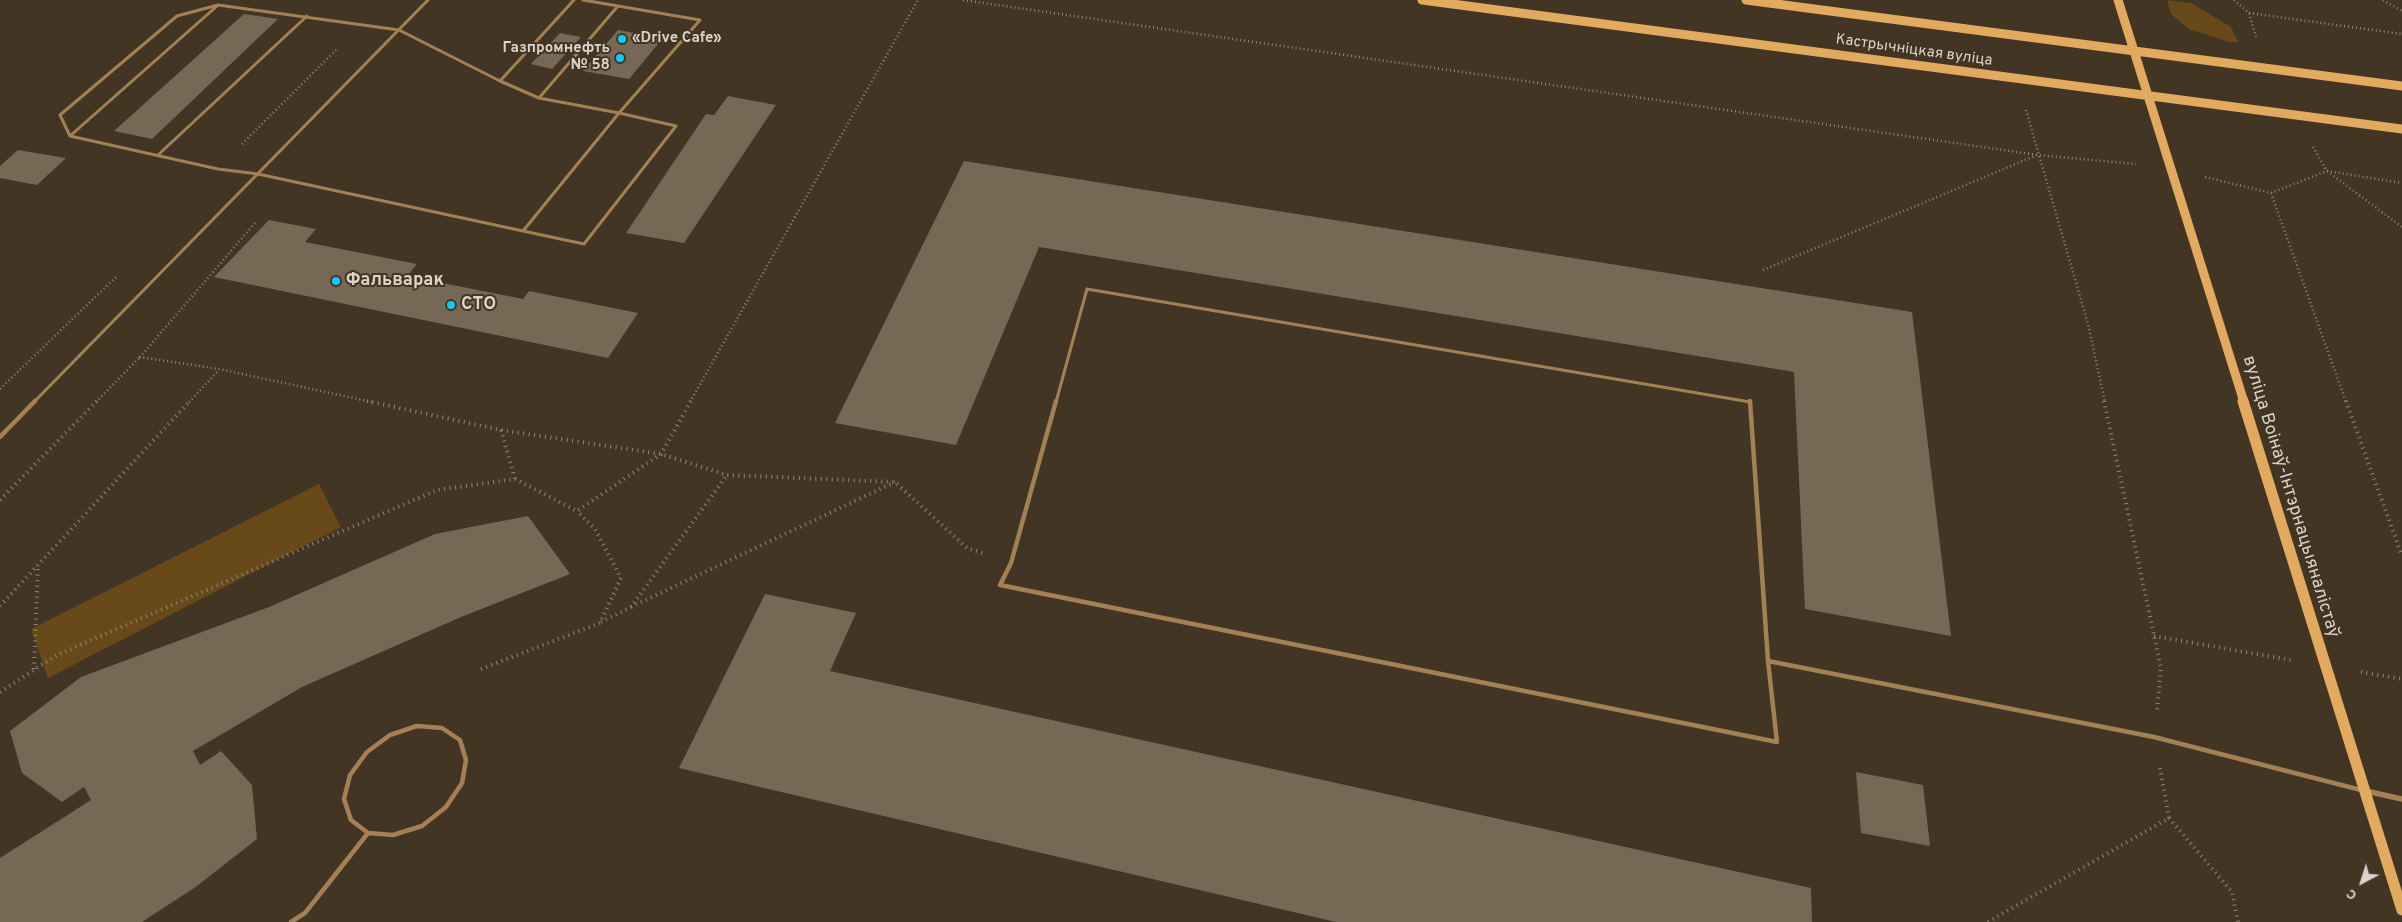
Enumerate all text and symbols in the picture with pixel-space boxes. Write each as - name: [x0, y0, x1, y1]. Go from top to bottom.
- place label: «Drive Cafe»: [632, 30, 722, 48]
- street label: Кастрычніцкая вуліца: [1834, 31, 1994, 71]
- marker: «Drive Cafe»: [616, 33, 628, 45]
- place label: Газпромнефть № 58: [503, 40, 610, 75]
- marker: Газпромнефть № 58: [614, 52, 626, 64]
- place label: Фальварак: [346, 270, 444, 292]
- marker: Фальварак: [330, 275, 342, 287]
- place label: СТО: [461, 294, 496, 316]
- marker: СТО: [445, 299, 457, 311]
- street label: вуліца Воінаў-Інтэрнацыяналістаў: [2237, 353, 2343, 641]
- north arrow: [2337, 857, 2387, 907]
- text: С: [2343, 884, 2361, 903]

